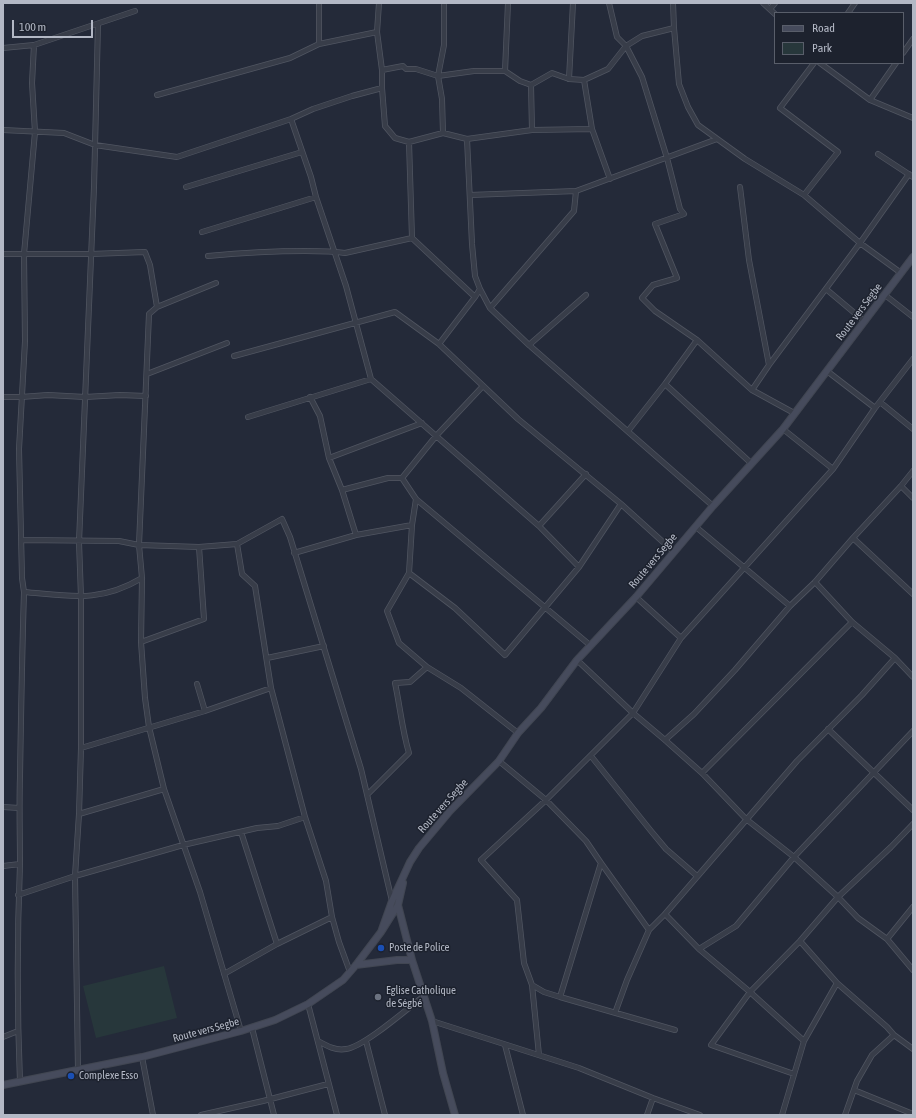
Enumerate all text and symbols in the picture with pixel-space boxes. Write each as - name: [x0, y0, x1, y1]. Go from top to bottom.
- scale bar: [14, 12, 95, 38]
- legend: [774, 12, 904, 64]
- text: 100 m: [19, 20, 46, 34]
- text: Road: [812, 21, 835, 35]
- text: Park: [812, 41, 832, 55]
- street label: Route vers Segbe: [833, 281, 885, 343]
- street label: Route vers Segbe: [626, 531, 680, 591]
- street label: Route vers Segbe: [415, 776, 471, 836]
- place label: Poste de Police: [389, 941, 450, 955]
- marker: Poste de Police: [376, 943, 386, 953]
- place label: Eglise Catholique de Ségbé: [386, 984, 456, 1010]
- marker: Eglise Catholique de Ségbé: [373, 992, 383, 1002]
- street label: Route vers Segbe: [171, 1015, 241, 1045]
- place label: Complexe Esso: [79, 1069, 138, 1083]
- marker: Complexe Esso: [66, 1071, 76, 1081]

